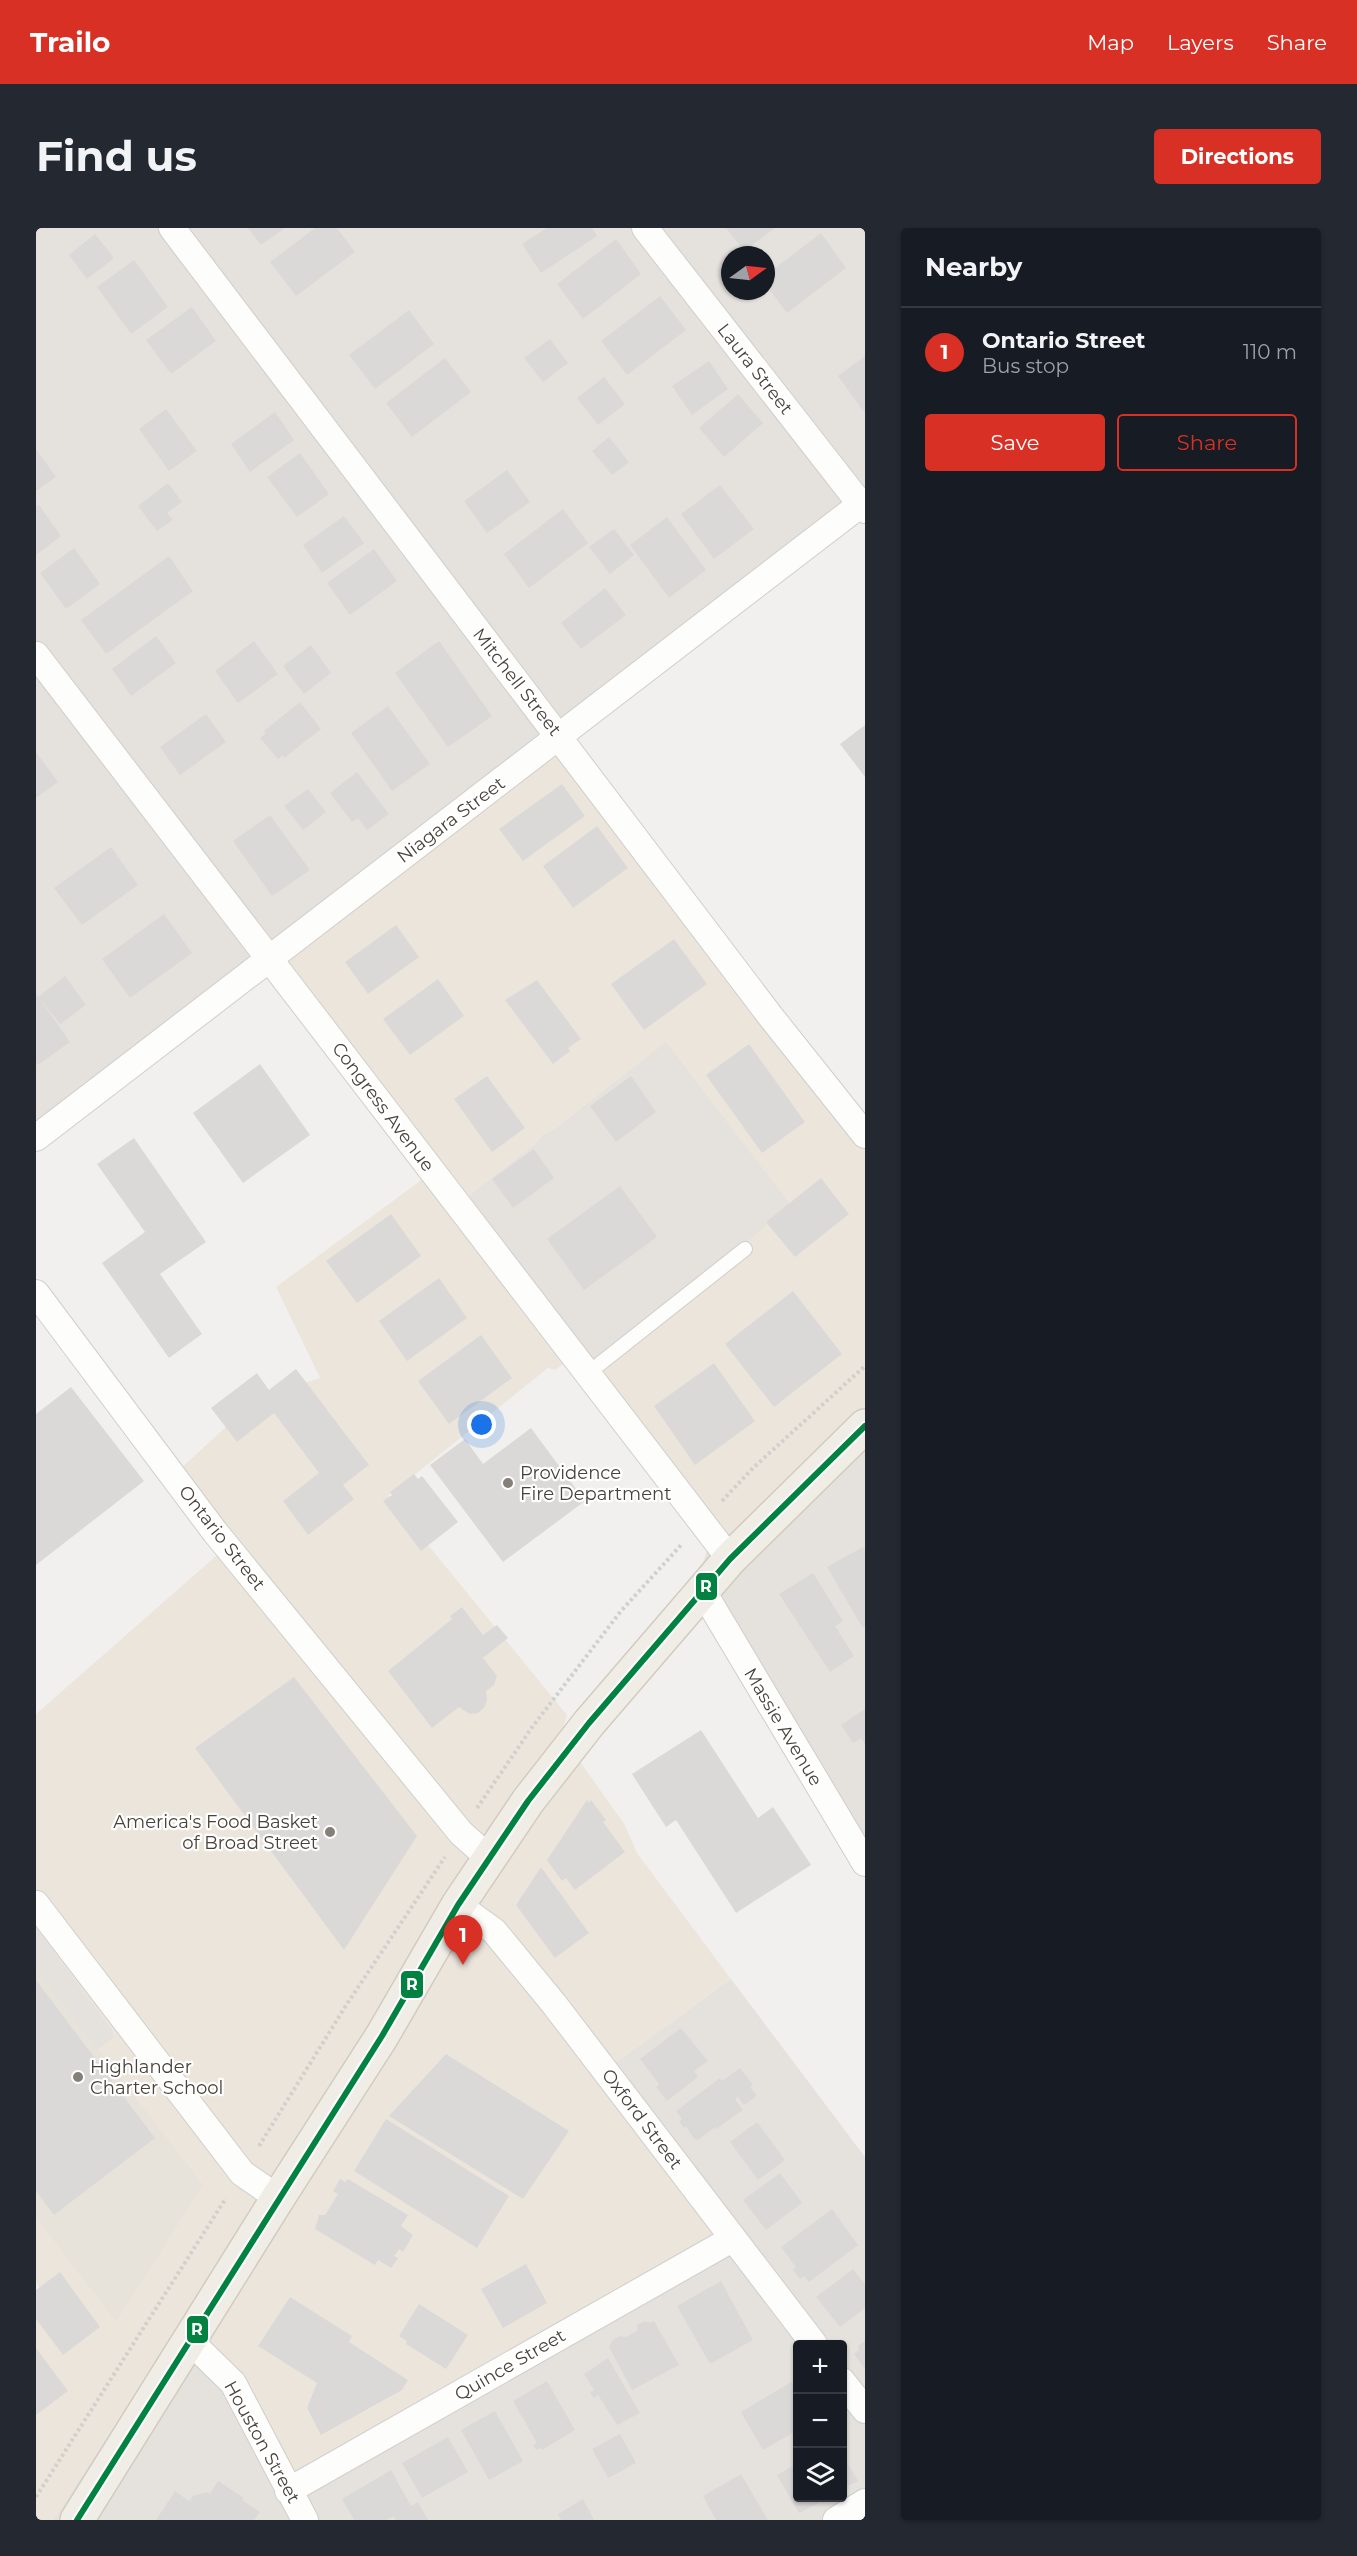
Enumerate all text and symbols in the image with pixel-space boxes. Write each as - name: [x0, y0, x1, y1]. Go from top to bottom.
- text: Trailo: [30, 25, 110, 59]
- text: Map: [1087, 30, 1134, 55]
- text: Layers: [1167, 30, 1234, 55]
- text: Share: [1267, 30, 1327, 55]
- button: Directions: [1154, 129, 1321, 184]
- text: Find us: [36, 130, 197, 182]
- north arrow: [721, 246, 775, 300]
- text: Nearby: [925, 251, 1022, 283]
- street label: Laura Street: [713, 319, 797, 419]
- text: Ontario Street: [982, 327, 1145, 354]
- text: 1: [941, 340, 948, 364]
- text: 110 m: [1243, 340, 1297, 364]
- text: Bus stop: [982, 354, 1069, 378]
- button: Save: [925, 414, 1105, 471]
- button: Share: [1117, 414, 1297, 471]
- street label: Mitchell Street: [468, 624, 566, 740]
- street label: Niagara Street: [393, 772, 509, 868]
- street label: Congress Avenue: [327, 1038, 439, 1176]
- your location: [467, 1410, 496, 1439]
- place label: Providence Fire Department: [520, 1462, 672, 1505]
- marker: Providence Fire Department: [501, 1476, 515, 1490]
- street label: Ontario Street: [174, 1481, 270, 1595]
- line badge: R: [695, 1572, 718, 1601]
- text: R: [700, 1577, 712, 1596]
- street label: Massie Avenue: [739, 1664, 827, 1790]
- place label: America's Food Basket of Broad Street: [113, 1811, 318, 1854]
- marker: America's Food Basket of Broad Street: [323, 1825, 337, 1839]
- pin: 1: [444, 1916, 482, 1965]
- line badge: R: [400, 1970, 424, 1999]
- text: R: [406, 1975, 418, 1994]
- place label: Highlander Charter School: [90, 2056, 223, 2099]
- street label: Oxford Street: [597, 2064, 687, 2174]
- marker: Highlander Charter School: [71, 2070, 85, 2084]
- line badge: R: [186, 2315, 209, 2344]
- text: R: [191, 2320, 203, 2339]
- street label: Quince Street: [451, 2324, 569, 2406]
- map controls: [793, 2340, 847, 2502]
- button: +: [793, 2340, 847, 2394]
- street label: Houston Street: [219, 2377, 305, 2507]
- button: −: [793, 2394, 847, 2448]
- button: layers: [793, 2448, 847, 2502]

